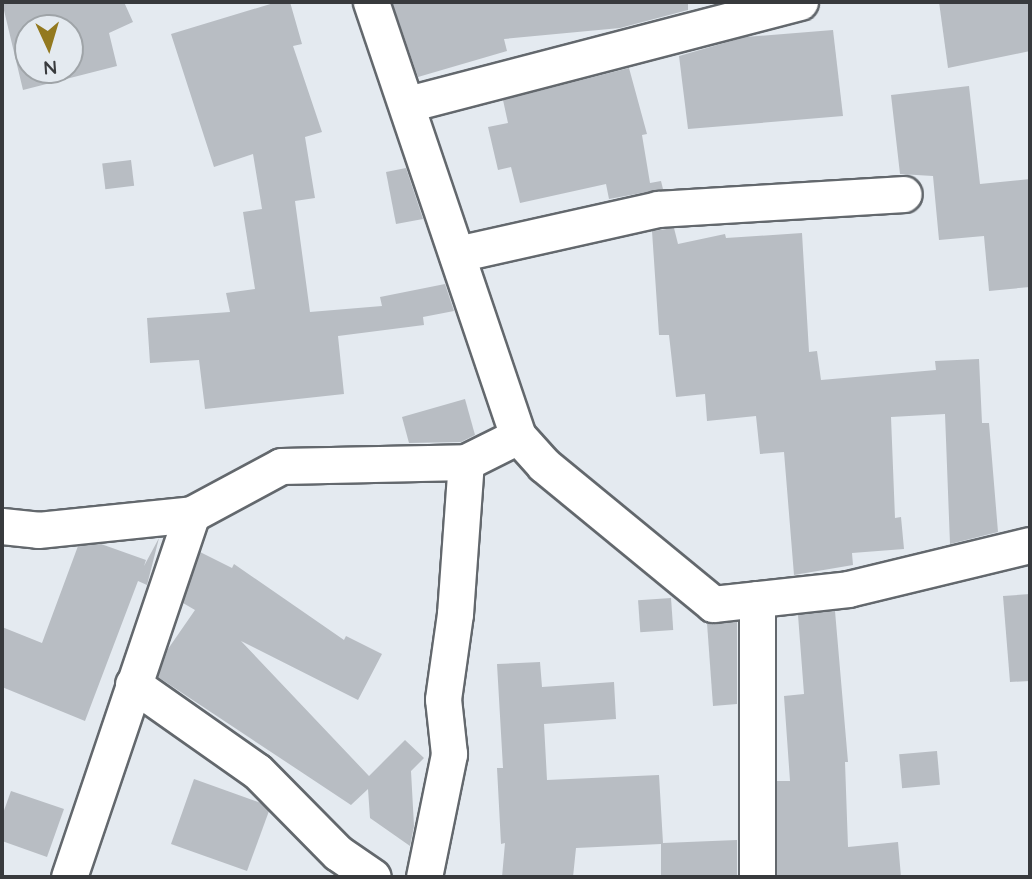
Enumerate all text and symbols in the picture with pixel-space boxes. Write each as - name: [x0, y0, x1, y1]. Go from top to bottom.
- north arrow: [14, 14, 84, 84]
- text: N: [43, 55, 58, 80]

